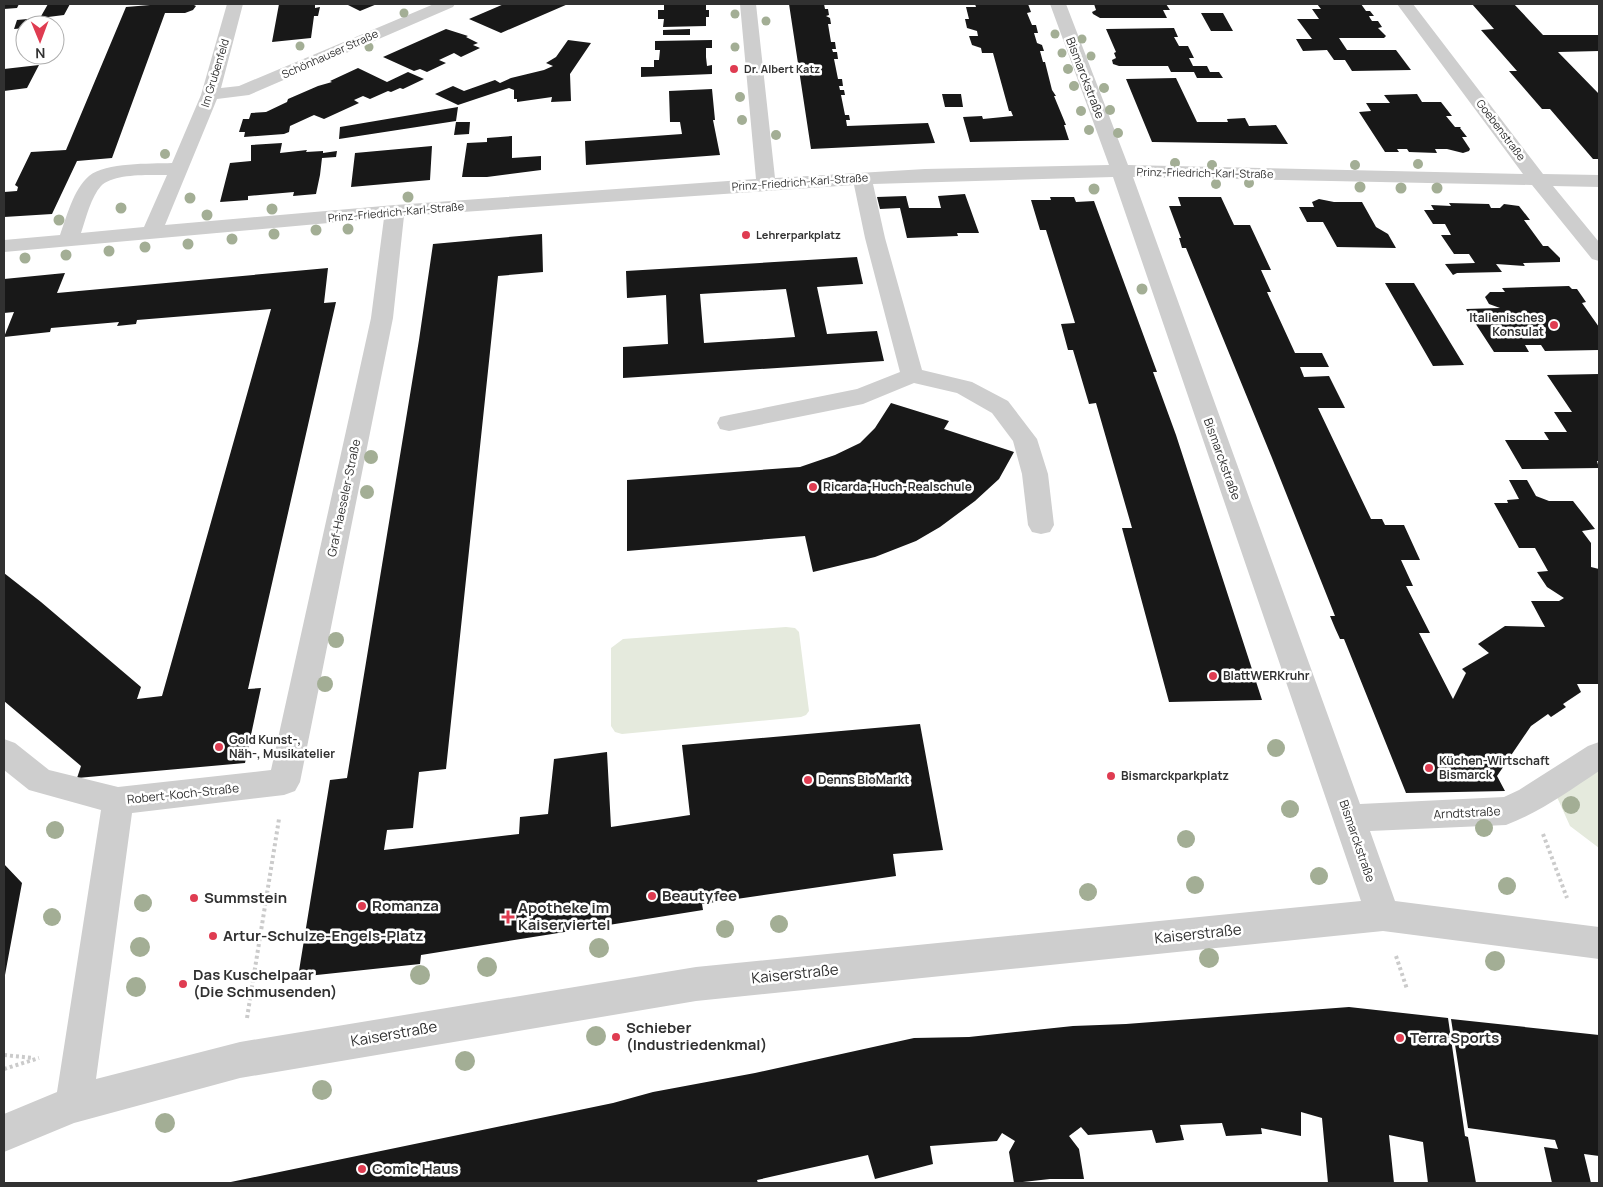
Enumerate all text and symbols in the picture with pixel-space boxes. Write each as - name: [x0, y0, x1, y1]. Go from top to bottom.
- north arrow: [15, 15, 65, 65]
- street label: Schönhauser Straße: [279, 25, 381, 82]
- street label: Bismarckstraße: [1062, 35, 1109, 121]
- street label: Im Grubenfeld: [197, 37, 232, 109]
- text: N: [35, 44, 45, 63]
- place label: Dr. Albert Katz: [744, 61, 820, 76]
- marker: Dr. Albert Katz: [728, 63, 740, 75]
- street label: Goebenstraße: [1473, 96, 1530, 164]
- street label: Prinz-Friedrich-Karl-Straße: [1136, 164, 1274, 181]
- street label: Prinz-Friedrich-Karl-Straße: [731, 169, 869, 194]
- street label: Prinz-Friedrich-Karl-Straße: [327, 198, 465, 225]
- place label: Lehrerparkplatz: [756, 227, 841, 242]
- marker: Lehrerparkplatz: [740, 229, 752, 241]
- place label: Italienisches Konsulat: [1469, 309, 1544, 340]
- marker: Italienisches Konsulat: [1548, 319, 1560, 331]
- street label: Bismarckstraße: [1200, 415, 1245, 502]
- street label: Graf-Haeseler-Straße: [323, 437, 364, 558]
- place label: Ricarda-Huch-Realschule: [823, 478, 972, 495]
- marker: Ricarda-Huch-Realschule: [807, 481, 819, 493]
- place label: BlattWERKruhr: [1223, 667, 1310, 684]
- marker: BlattWERKruhr: [1207, 670, 1219, 682]
- place label: Gold Kunst-, Näh-, Musikatelier: [229, 731, 335, 762]
- marker: Gold Kunst-, Näh-, Musikatelier: [213, 741, 225, 753]
- place label: Küchen-Wirtschaft Bismarck: [1439, 752, 1550, 783]
- marker: Küchen-Wirtschaft Bismarck: [1423, 762, 1435, 774]
- place label: Bismarckparkplatz: [1121, 767, 1229, 784]
- marker: Bismarckparkplatz: [1105, 770, 1117, 782]
- place label: Denns BioMarkt: [818, 771, 909, 788]
- marker: Denns BioMarkt: [802, 774, 814, 786]
- street label: Robert-Koch-Straße: [126, 779, 240, 808]
- street label: Bismarckstraße: [1335, 797, 1380, 884]
- street label: Arndtstraße: [1433, 802, 1501, 823]
- place label: Beautyfee: [662, 885, 737, 906]
- place label: Summstein: [204, 887, 287, 908]
- marker: Beautyfee: [646, 890, 658, 902]
- marker: Summstein: [188, 892, 200, 904]
- place label: Romanza: [372, 895, 439, 916]
- place label: Apotheke im Kaiserviertel: [518, 897, 611, 935]
- marker: Romanza: [356, 900, 368, 912]
- marker: Apotheke im Kaiserviertel: [502, 911, 514, 923]
- street label: Kaiserstraße: [1153, 918, 1243, 949]
- place label: Artur-Schulze-Engels-Platz: [223, 925, 423, 946]
- marker: Artur-Schulze-Engels-Platz: [207, 930, 219, 942]
- street label: Kaiserstraße: [750, 958, 840, 989]
- place label: Das Kuschelpaar (Die Schmusenden): [193, 964, 337, 1002]
- marker: Das Kuschelpaar (Die Schmusenden): [177, 978, 189, 990]
- street label: Kaiserstraße: [349, 1016, 439, 1051]
- place label: Schieber (Industriedenkmal): [626, 1017, 767, 1055]
- place label: Terra Sports: [1410, 1027, 1499, 1048]
- marker: Schieber (Industriedenkmal): [610, 1031, 622, 1043]
- marker: Terra Sports: [1394, 1032, 1406, 1044]
- place label: Comic Haus: [372, 1158, 459, 1179]
- marker: Comic Haus: [356, 1163, 368, 1175]

